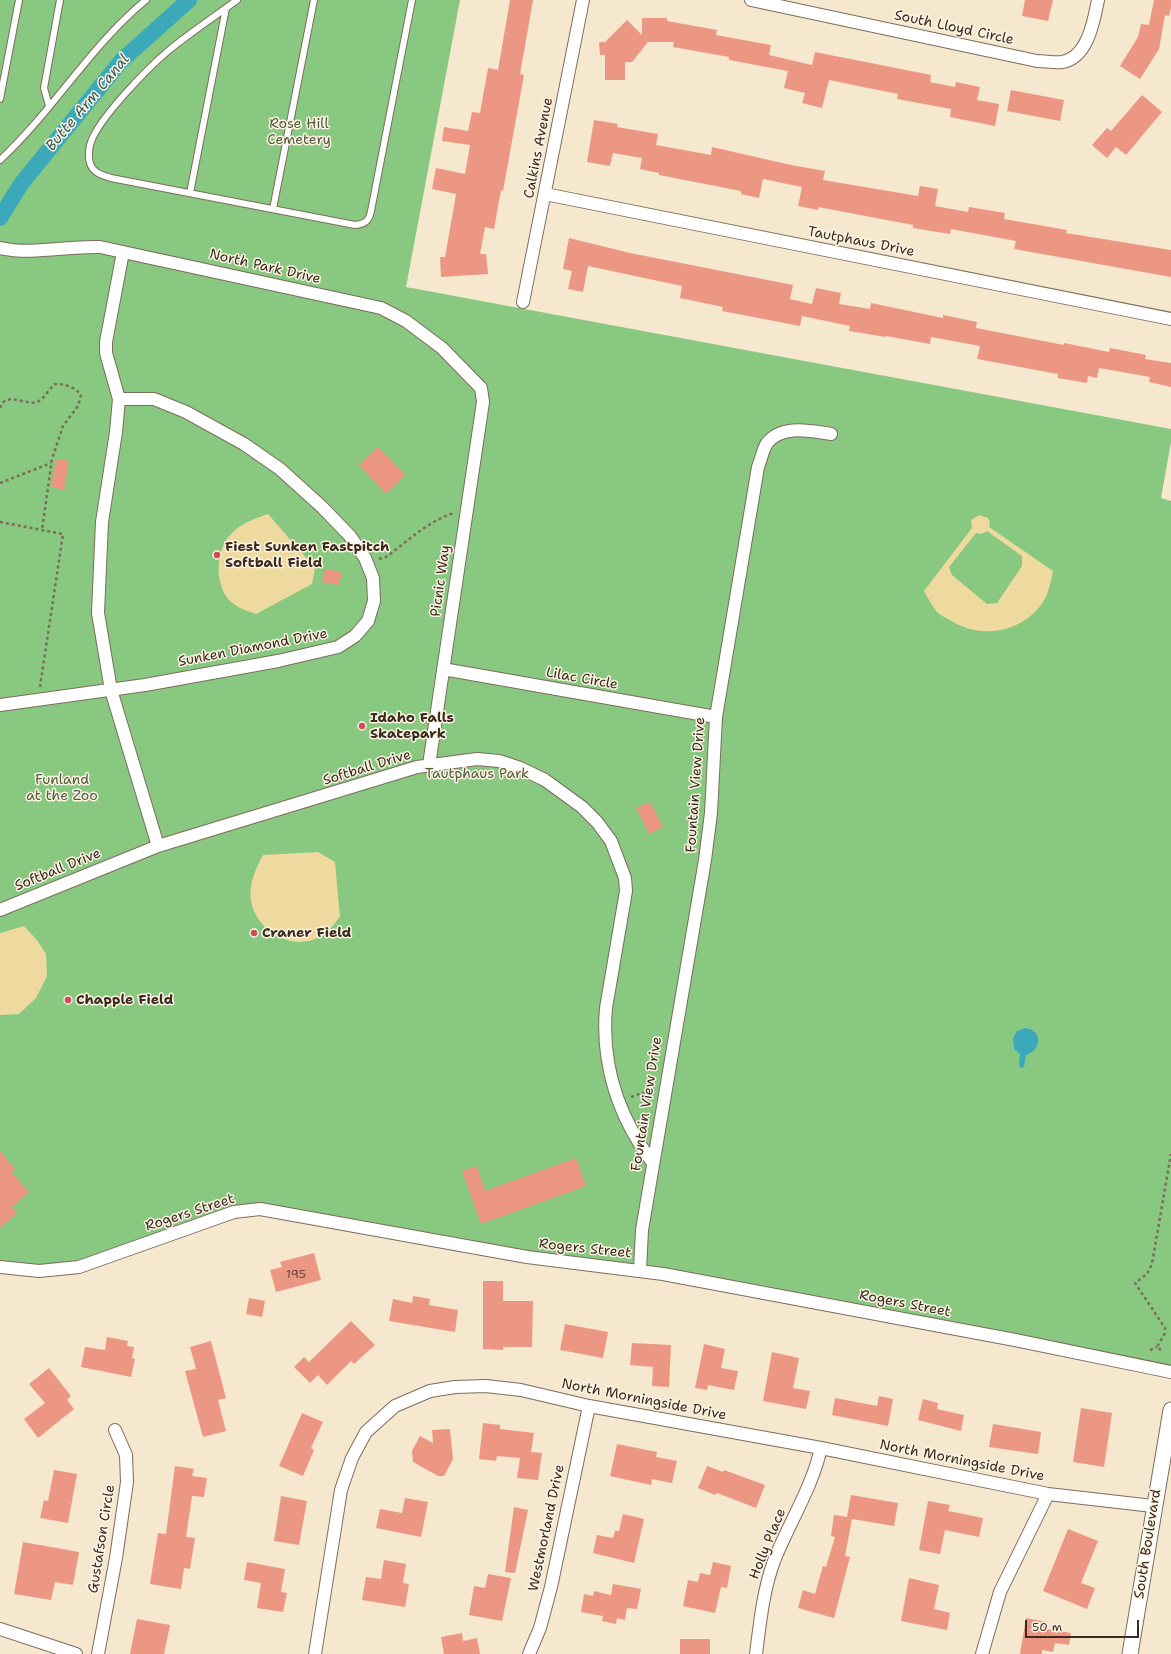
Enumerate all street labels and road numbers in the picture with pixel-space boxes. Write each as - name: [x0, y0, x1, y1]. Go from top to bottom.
- street label: South Lloyd Circle: [893, 7, 1015, 49]
- street label: Calkins Avenue: [521, 96, 557, 200]
- street label: Tautphaus Drive: [806, 223, 916, 261]
- street label: North Park Drive: [208, 246, 322, 288]
- street label: Picnic Way: [428, 544, 454, 618]
- street label: Sunken Diamond Drive: [177, 625, 329, 671]
- street label: Lilac Circle: [545, 664, 619, 694]
- street label: Fountain View Drive: [683, 717, 709, 853]
- street label: Softball Drive: [321, 747, 413, 789]
- street label: Softball Drive: [13, 845, 103, 895]
- street label: Fountain View Drive: [628, 1036, 666, 1172]
- street label: Rogers Street: [143, 1191, 237, 1235]
- street label: Rogers Street: [538, 1236, 632, 1262]
- street label: Rogers Street: [858, 1287, 952, 1321]
- street label: North Morningside Drive: [560, 1376, 728, 1424]
- street label: North Morningside Drive: [878, 1437, 1046, 1485]
- street label: Westmorland Drive: [525, 1463, 569, 1593]
- street label: Gustafson Circle: [85, 1484, 119, 1594]
- street label: South Boulevard: [1131, 1488, 1165, 1600]
- street label: Holly Place: [746, 1506, 790, 1582]

